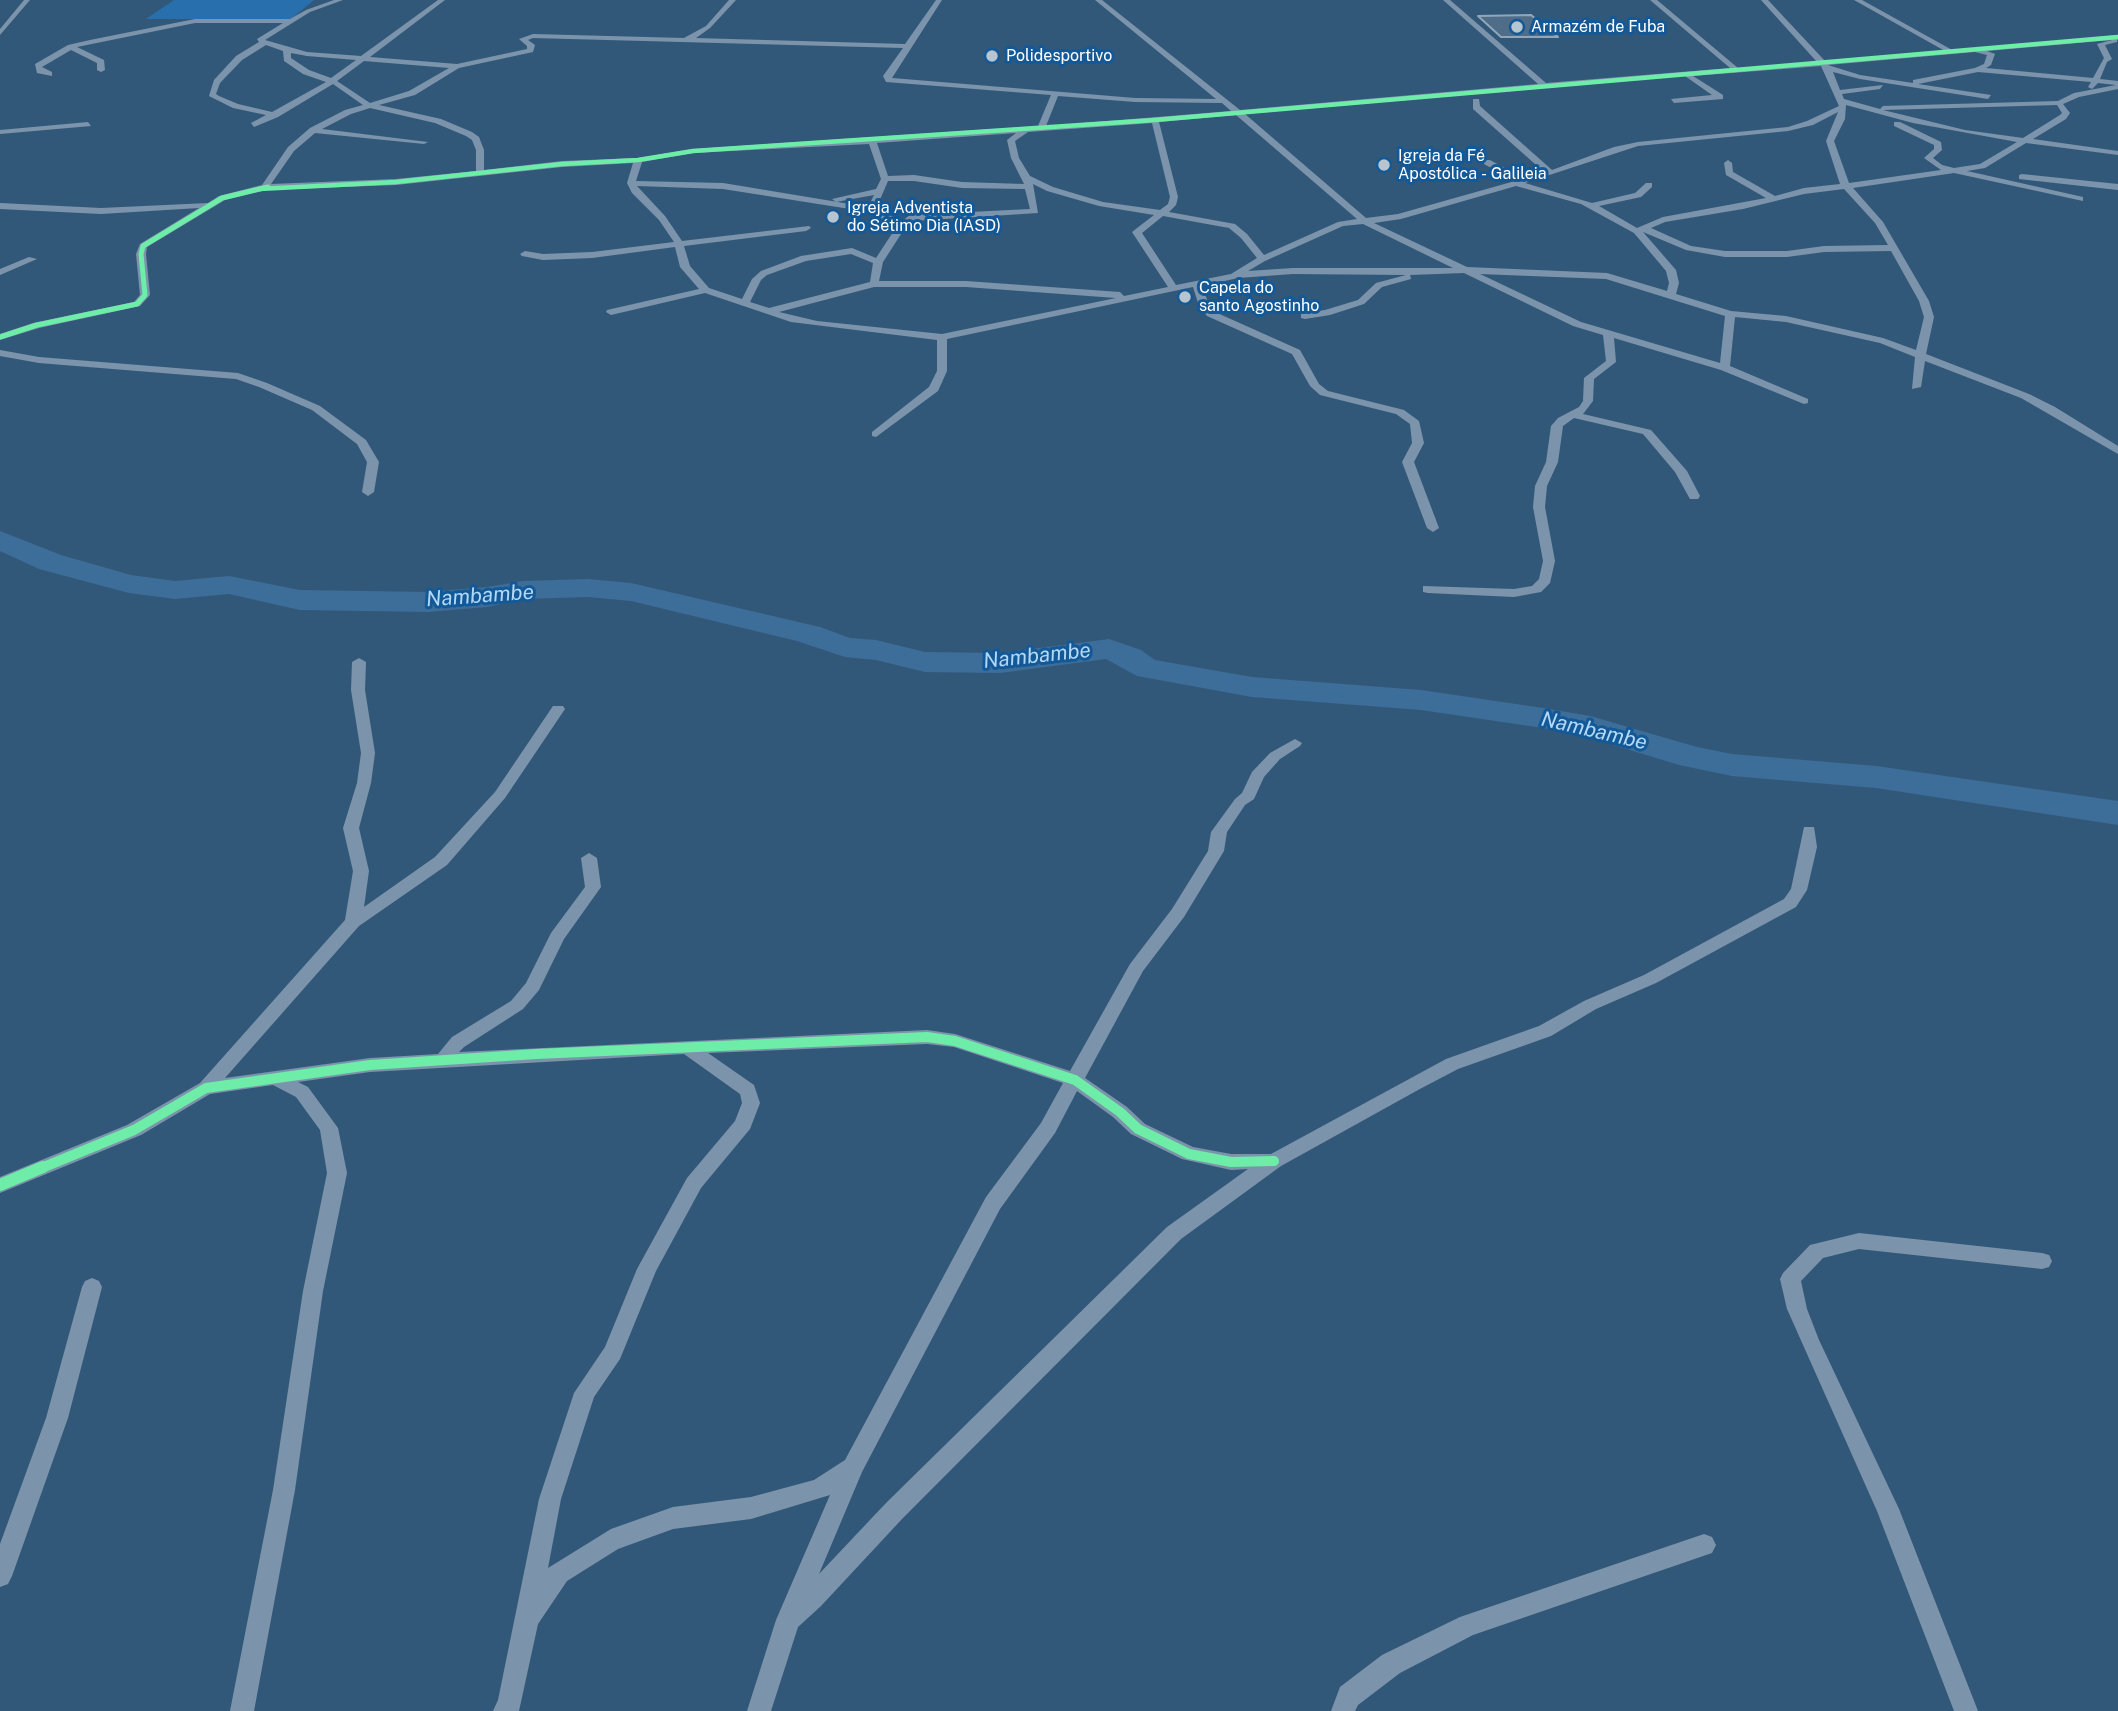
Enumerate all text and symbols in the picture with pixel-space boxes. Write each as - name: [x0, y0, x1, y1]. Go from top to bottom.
- place label: Armazém de Fuba: [1531, 17, 1665, 37]
- marker: Armazém de Fuba: [1509, 19, 1525, 35]
- place label: Polidesportivo: [1006, 46, 1112, 66]
- marker: Polidesportivo: [984, 48, 1000, 64]
- place label: Igreja da Fé Apostólica - Galileia: [1398, 146, 1547, 184]
- marker: Igreja da Fé Apostólica - Galileia: [1376, 157, 1392, 173]
- place label: Igreja Adventista do Sétimo Dia (IASD): [847, 198, 1001, 236]
- marker: Igreja Adventista do Sétimo Dia (IASD): [825, 209, 841, 225]
- place label: Capela do santo Agostinho: [1199, 278, 1319, 316]
- marker: Capela do santo Agostinho: [1177, 289, 1193, 305]
- water label: Nambambe: [425, 580, 535, 612]
- water label: Nambambe: [982, 638, 1092, 674]
- water label: Nambambe: [1539, 707, 1649, 755]

